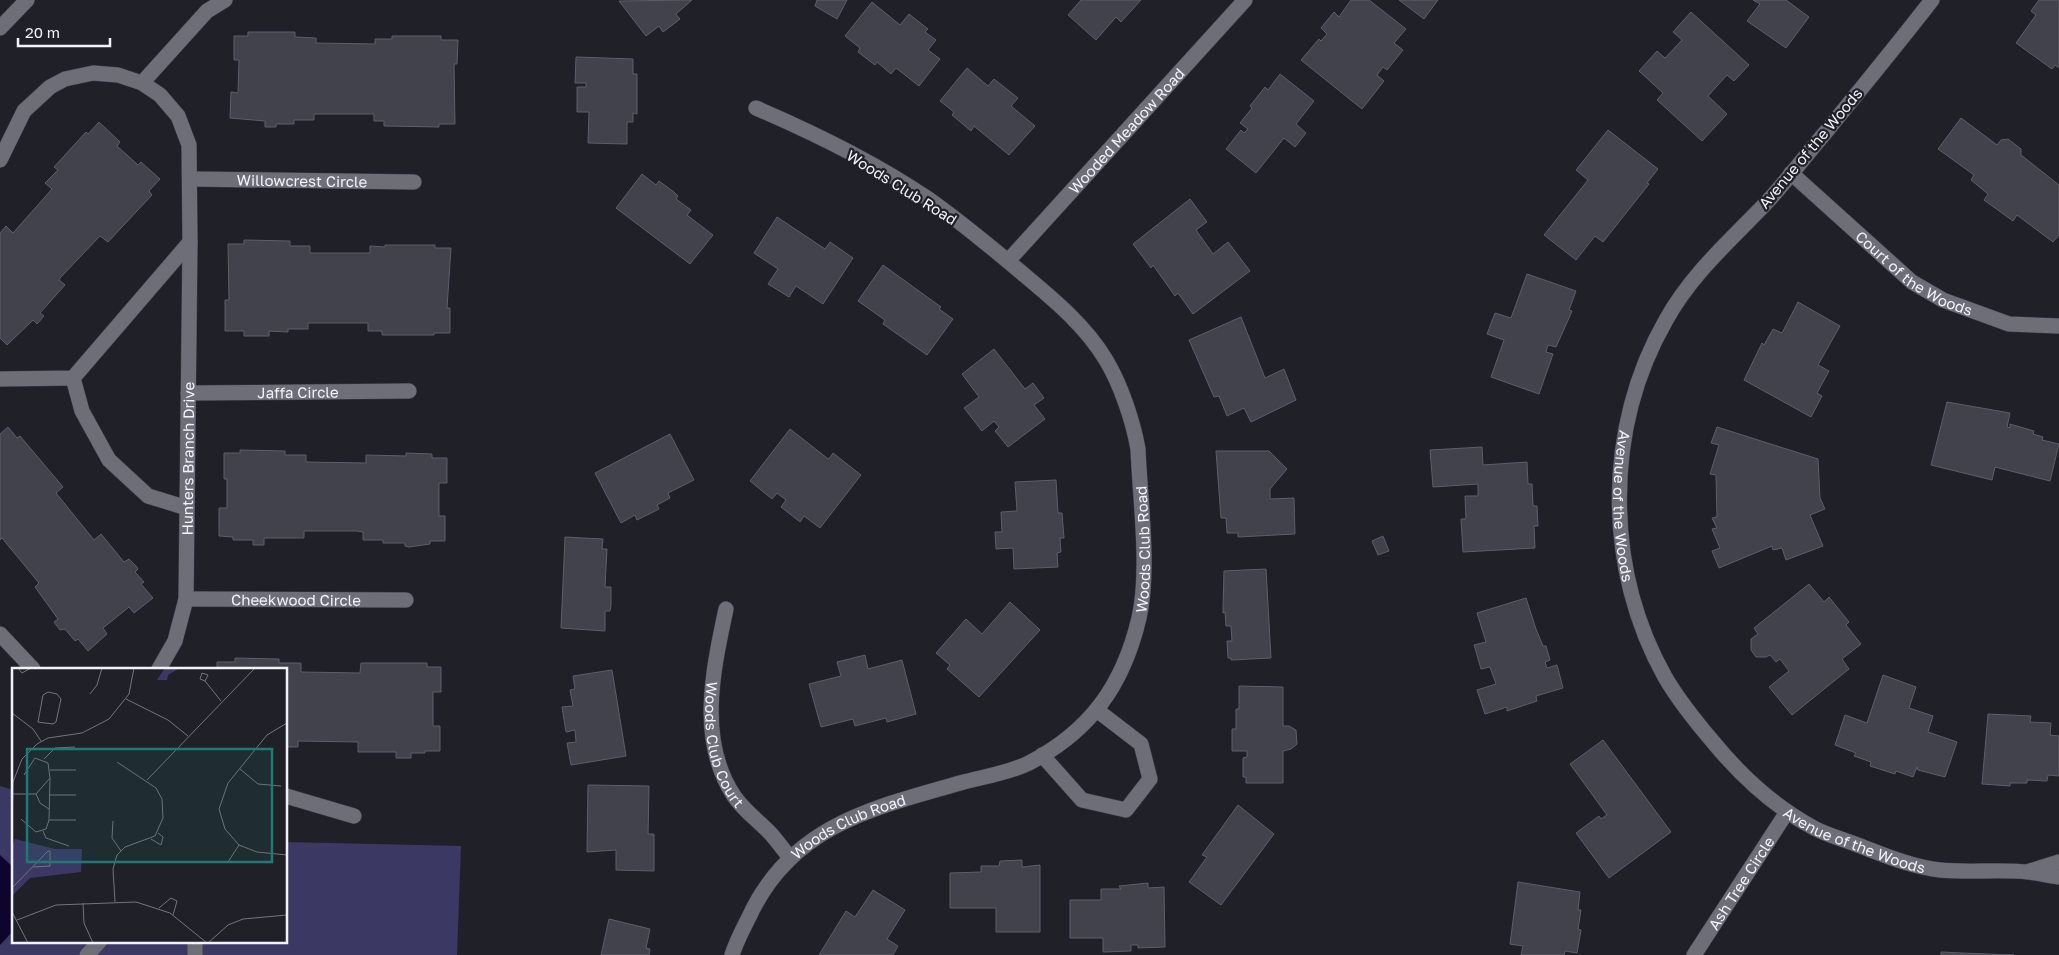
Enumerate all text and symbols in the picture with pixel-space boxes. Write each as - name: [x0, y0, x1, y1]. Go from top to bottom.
- scale bar: [18, 15, 110, 47]
- text: 20 m: [25, 23, 60, 41]
- street label: Wooded Meadow Road: [1065, 64, 1188, 197]
- street label: Avenue of the Woods: [1754, 84, 1866, 212]
- street label: Woods Club Road: [844, 146, 960, 228]
- street label: Willowcrest Circle: [237, 171, 368, 190]
- street label: Court of the Woods: [1852, 227, 1975, 319]
- street label: Hunters Branch Drive: [178, 381, 197, 536]
- street label: Jaffa Circle: [257, 383, 339, 401]
- street label: Avenue of the Woods: [1610, 429, 1637, 583]
- street label: Woods Club Road: [1131, 485, 1153, 614]
- street label: Cheekwood Circle: [231, 590, 361, 609]
- inset map: [12, 668, 288, 942]
- street label: Woods Club Court: [702, 681, 748, 811]
- street label: Woods Club Road: [787, 790, 908, 862]
- street label: Avenue of the Woods: [1780, 803, 1927, 876]
- street label: Ash Tree Circle: [1704, 833, 1778, 933]

